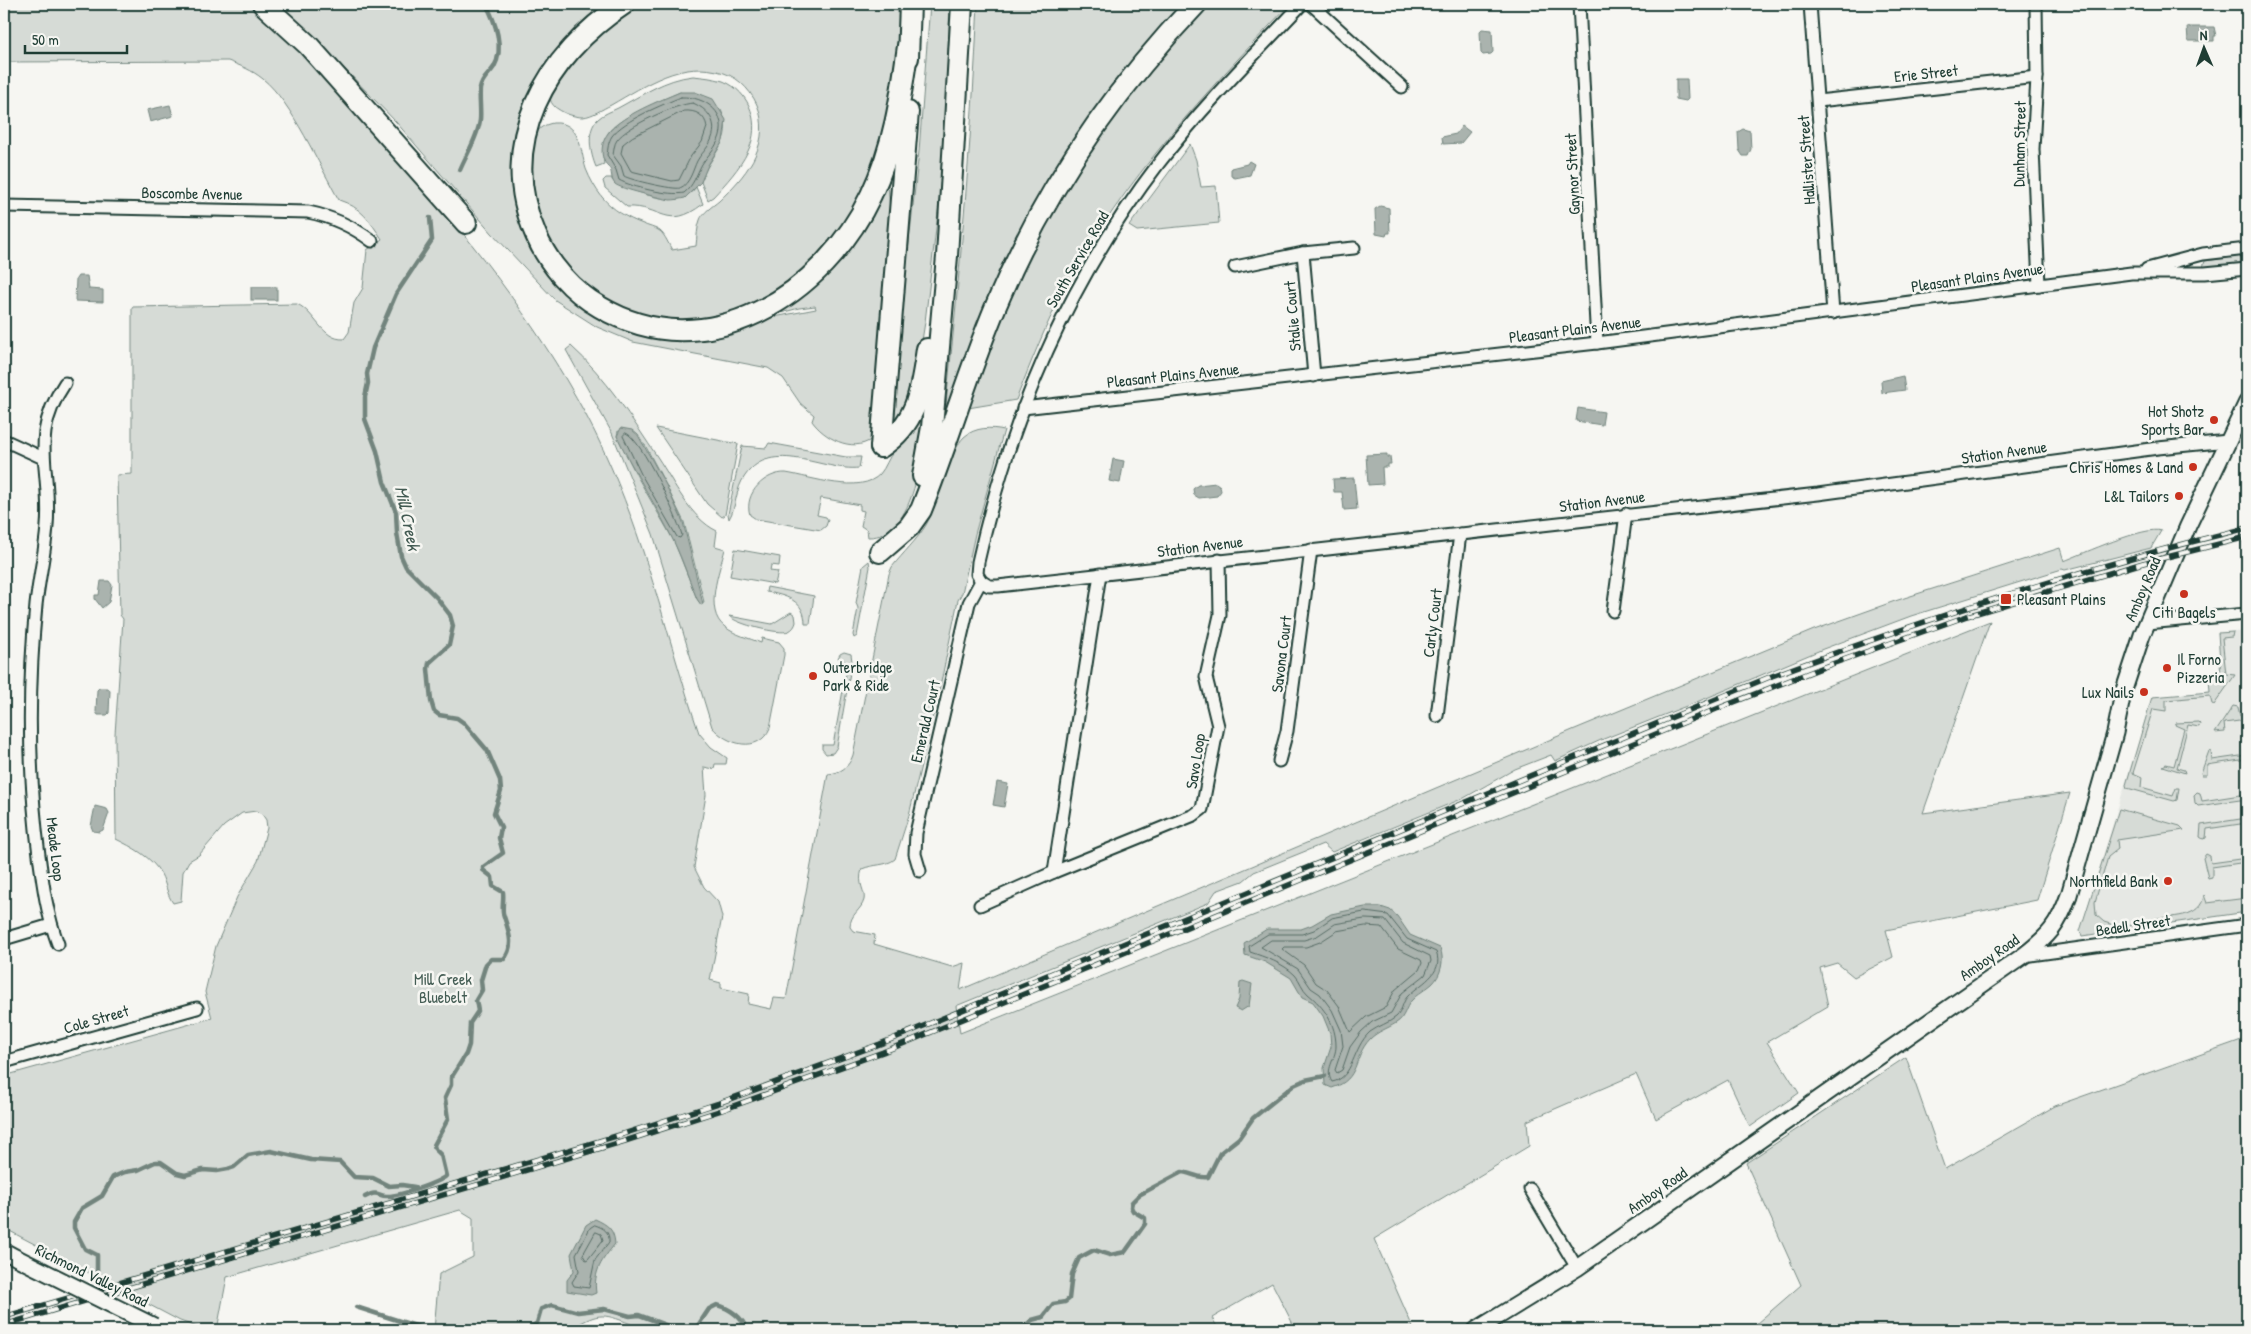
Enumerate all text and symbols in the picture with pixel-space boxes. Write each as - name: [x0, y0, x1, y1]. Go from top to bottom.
- scale bar: [25, 22, 128, 54]
- north arrow: [2178, 22, 2228, 72]
- text: N: [2199, 25, 2208, 44]
- text: 50 m: [32, 29, 59, 50]
- street label: Erie Street: [1893, 59, 1960, 87]
- street label: Dunham Street: [2007, 100, 2031, 187]
- street label: Hallister Street: [1792, 114, 1820, 205]
- street label: Gaynor Street: [1559, 132, 1585, 215]
- street label: Boscombe Avenue: [141, 181, 244, 205]
- street label: South Service Road: [1040, 207, 1114, 311]
- street label: Pleasant Plains Avenue: [1910, 257, 2045, 297]
- street label: Stalie Court: [1278, 280, 1306, 352]
- street label: Pleasant Plains Avenue: [1508, 310, 1643, 348]
- street label: Pleasant Plains Avenue: [1106, 357, 1241, 393]
- place label: Hot Shotz Sports Bar: [2141, 400, 2204, 440]
- marker: Hot Shotz Sports Bar: [2208, 414, 2220, 426]
- street label: Station Avenue: [1960, 435, 2049, 469]
- place label: Chris Homes & Land: [2069, 456, 2183, 478]
- marker: Chris Homes & Land: [2187, 461, 2199, 473]
- water label: Mill Creek: [389, 483, 427, 554]
- street label: Station Avenue: [1558, 485, 1647, 517]
- place label: L&L Tailors: [2105, 485, 2169, 507]
- marker: L&L Tailors: [2173, 490, 2185, 502]
- street label: Station Avenue: [1156, 530, 1245, 562]
- street label: Amboy Road: [2119, 553, 2165, 625]
- street label: Carly Court: [1417, 587, 1447, 659]
- place label: Pleasant Plains: [2017, 588, 2106, 610]
- marker: Citi Bagels: [2178, 588, 2190, 600]
- marker: Pleasant Plains: [1999, 592, 2013, 606]
- place label: Citi Bagels: [2152, 601, 2216, 623]
- street label: Savona Court: [1265, 614, 1297, 694]
- place label: Il Forno Pizzeria: [2177, 648, 2224, 688]
- place label: Outerbridge Park & Ride: [823, 656, 893, 696]
- marker: Il Forno Pizzeria: [2161, 662, 2173, 674]
- marker: Outerbridge Park & Ride: [807, 670, 819, 682]
- street label: Emerald Court: [905, 677, 945, 765]
- place label: Lux Nails: [2082, 681, 2134, 703]
- marker: Lux Nails: [2138, 686, 2150, 698]
- street label: Savo Loop: [1180, 732, 1210, 790]
- street label: Meade Loop: [41, 816, 71, 882]
- place label: Northfield Bank: [2069, 870, 2158, 892]
- marker: Northfield Bank: [2162, 875, 2174, 887]
- street label: Bedell Street: [2094, 909, 2172, 941]
- street label: Amboy Road: [1955, 928, 2023, 986]
- park label: Mill Creek Bluebelt: [414, 968, 472, 1008]
- street label: Cole Street: [61, 999, 132, 1039]
- street label: Amboy Road: [1623, 1161, 1691, 1219]
- street label: Richmond Valley Road: [32, 1238, 152, 1312]

